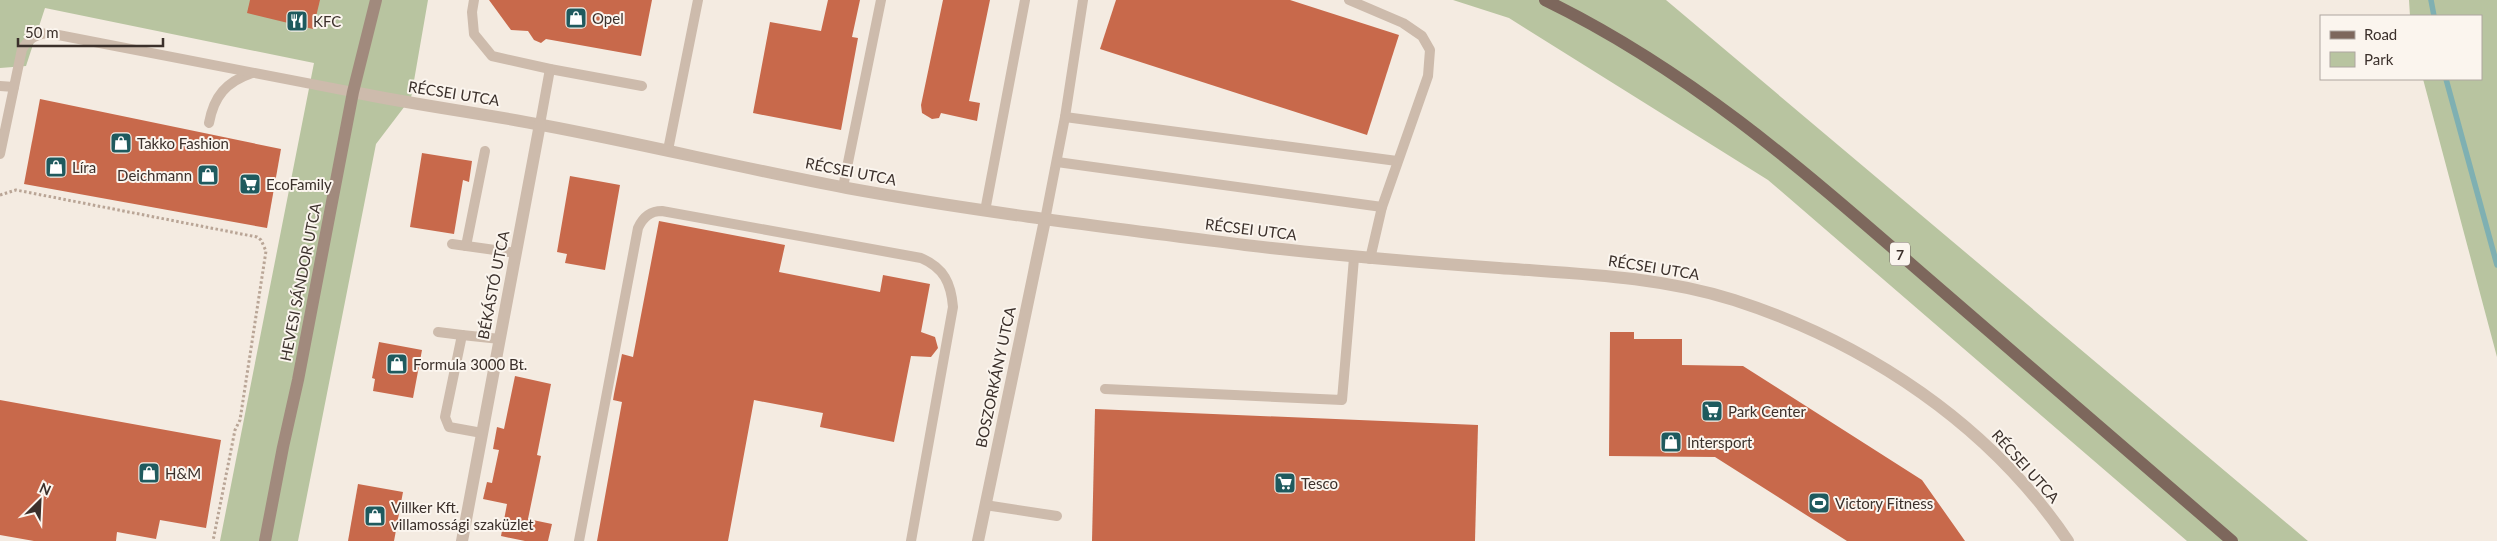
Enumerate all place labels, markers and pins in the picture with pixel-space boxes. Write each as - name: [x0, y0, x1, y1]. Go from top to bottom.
- shop icon: Opel: [564, 6, 588, 30]
- restaurant icon: KFC: [285, 9, 309, 33]
- place label: Opel: [592, 9, 624, 27]
- place label: KFC: [313, 12, 341, 30]
- shop icon: Takko Fashion: [109, 131, 133, 155]
- place label: Takko Fashion: [137, 134, 229, 152]
- shop icon: Líra: [44, 155, 68, 179]
- place label: Líra: [72, 158, 96, 176]
- shop icon: Deichmann: [196, 163, 220, 187]
- place label: Deichmann: [117, 166, 192, 184]
- supermarket icon: EcoFamily: [238, 172, 262, 196]
- place label: EcoFamily: [266, 175, 332, 193]
- shop icon: Formula 3000 Bt.: [385, 352, 409, 376]
- place label: Formula 3000 Bt.: [413, 355, 527, 373]
- supermarket icon: Park Center: [1700, 399, 1724, 423]
- place label: Park Center: [1728, 402, 1806, 420]
- shop icon: Intersport: [1659, 430, 1683, 454]
- place label: Intersport: [1687, 433, 1753, 451]
- shop icon: H&M: [137, 461, 161, 485]
- place label: H&M: [165, 464, 201, 482]
- supermarket icon: Tesco: [1273, 471, 1297, 495]
- place label: Tesco: [1301, 474, 1338, 492]
- sports icon: Victory Fitness: [1807, 491, 1831, 515]
- place label: Victory Fitness: [1835, 494, 1933, 512]
- place label: Villker Kft. villamossági szaküzlet: [391, 498, 534, 533]
- shop icon: Villker Kft. villamossági szaküzlet: [363, 504, 387, 528]

